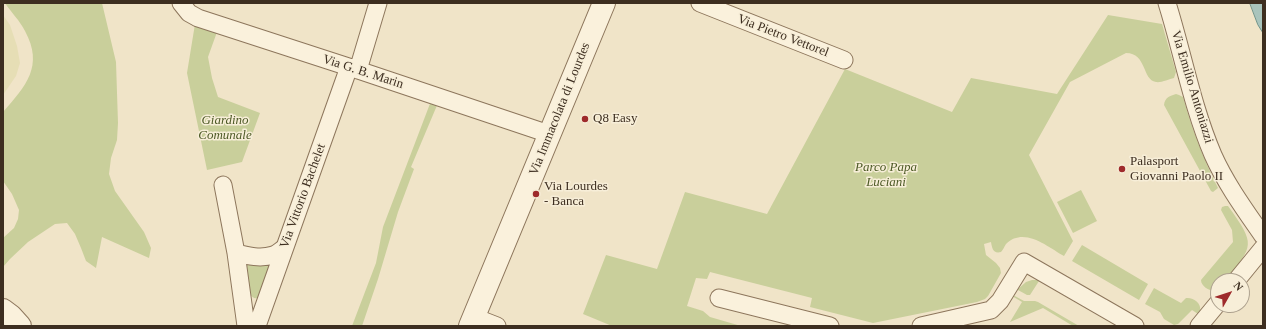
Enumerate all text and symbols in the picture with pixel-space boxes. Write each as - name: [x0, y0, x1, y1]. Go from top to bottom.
- street label: Via Pietro Vettorel: [735, 11, 831, 61]
- street label: Via Emilio Antoniazzi: [1167, 29, 1217, 145]
- street label: Via Immacolata di Lourdes: [526, 40, 594, 178]
- street label: Via G. B. Marin: [321, 52, 405, 92]
- place label: Q8 Easy: [593, 111, 637, 127]
- park label: Giardino Comunale: [198, 113, 252, 144]
- marker: Q8 Easy: [580, 114, 590, 124]
- street label: Via Vittorio Bachelet: [277, 141, 329, 251]
- place label: Palasport Giovanni Paolo II: [1130, 154, 1223, 185]
- park label: Parco Papa Luciani: [855, 160, 917, 191]
- marker: Palasport Giovanni Paolo II: [1117, 164, 1127, 174]
- place label: Via Lourdes - Banca: [544, 179, 608, 210]
- marker: Via Lourdes - Banca: [531, 189, 541, 199]
- north arrow: [1210, 273, 1250, 313]
- text: N: [1231, 279, 1246, 293]

